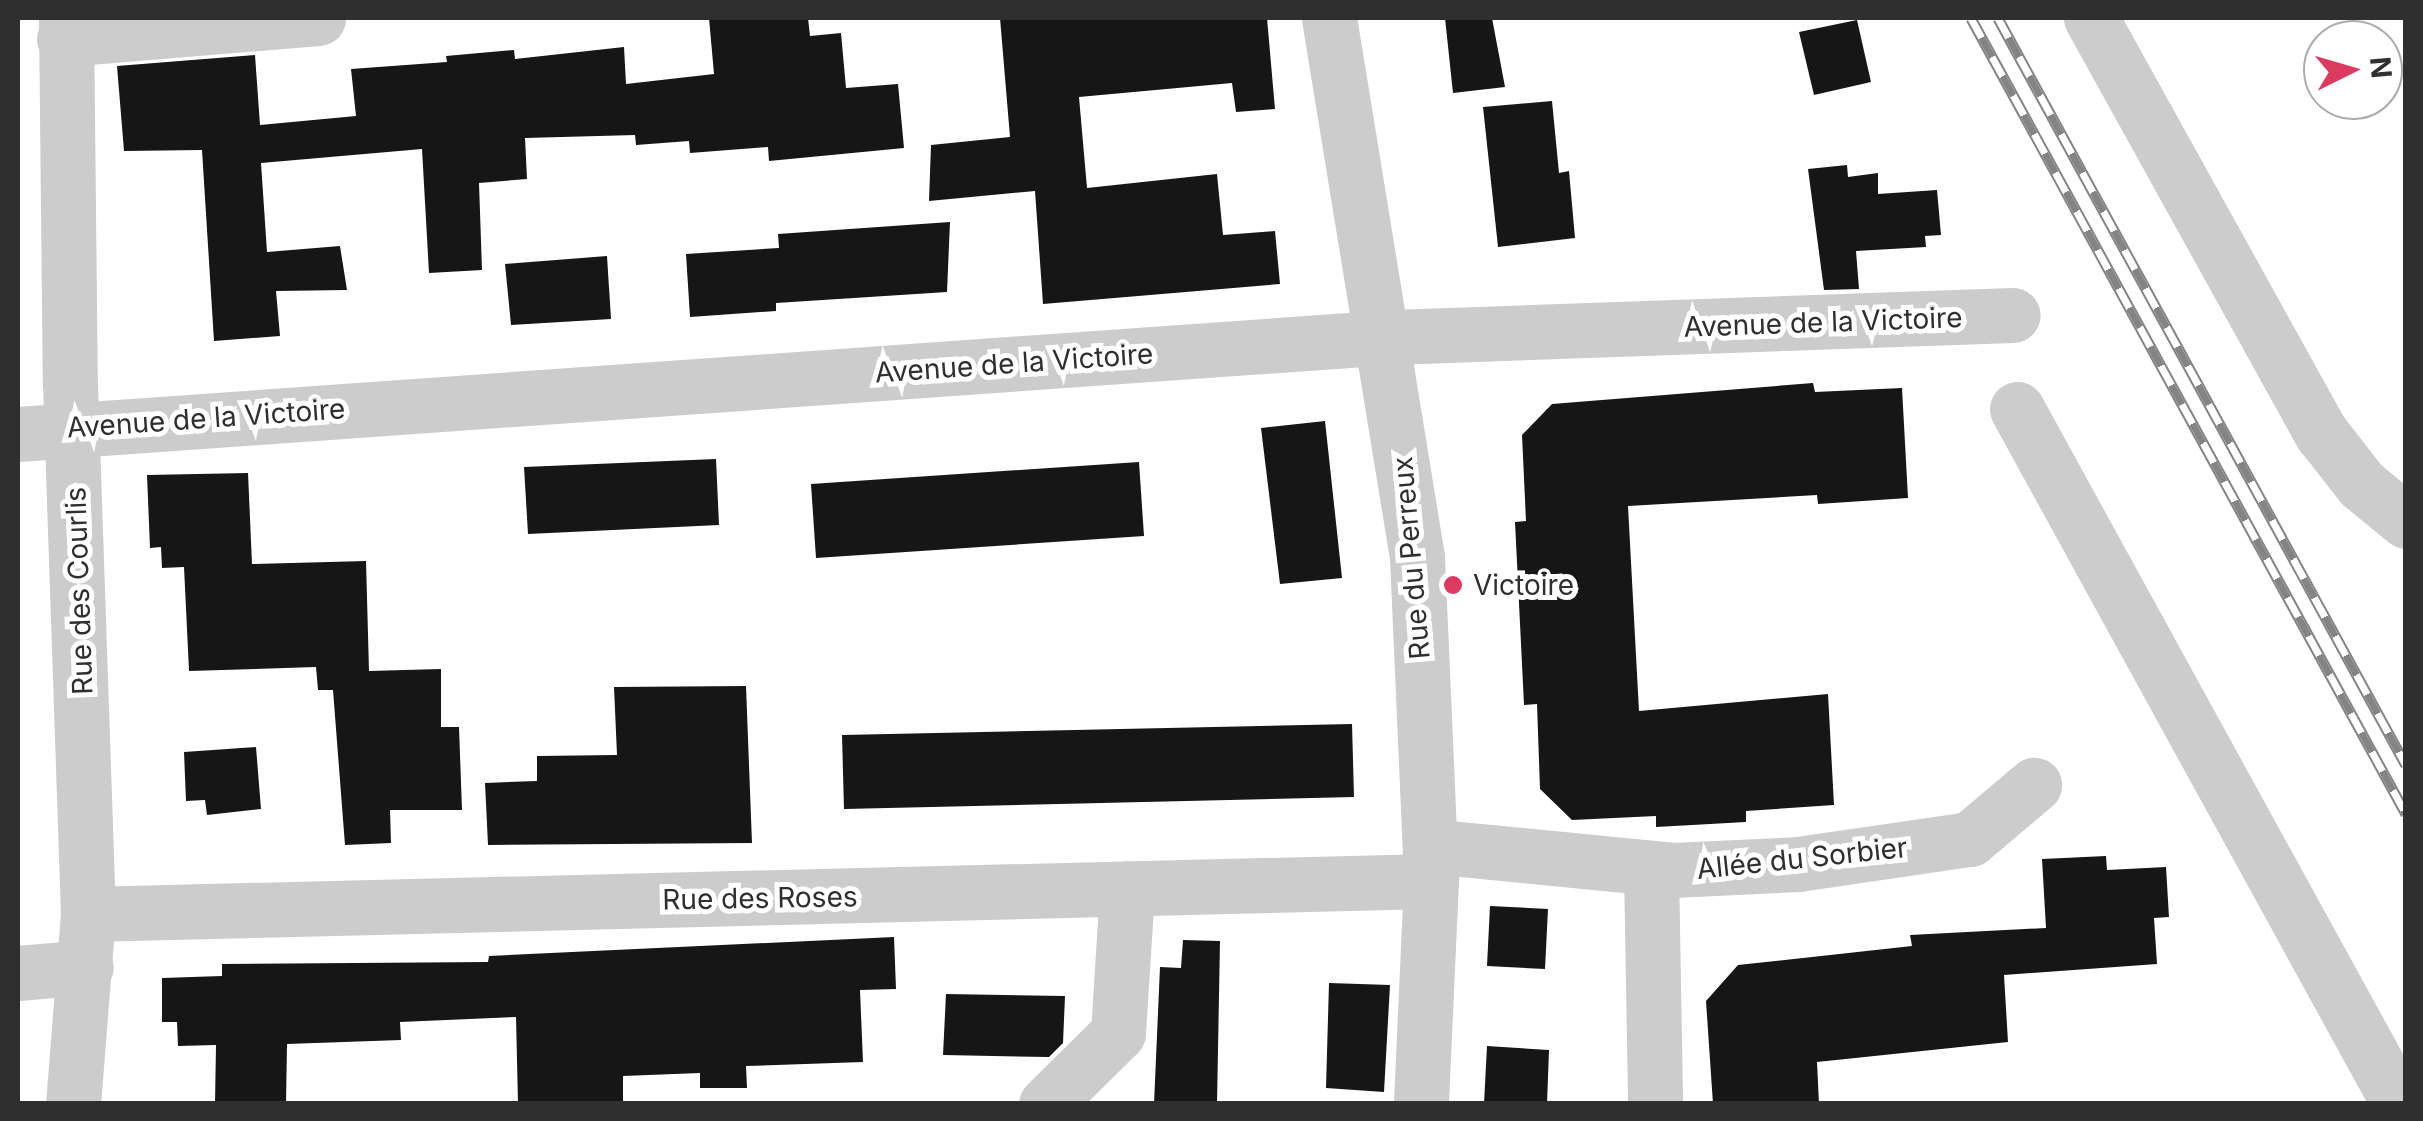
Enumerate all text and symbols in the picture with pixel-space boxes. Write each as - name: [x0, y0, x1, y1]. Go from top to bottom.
- north arrow: [2303, 20, 2403, 120]
- text: N: [2363, 55, 2399, 80]
- street label: Avenue de la Victoire: [1683, 300, 1963, 344]
- street label: Avenue de la Victoire: [874, 337, 1154, 389]
- street label: Avenue de la Victoire: [66, 392, 346, 444]
- street label: Rue du Perreux: [1385, 455, 1437, 661]
- street label: Rue des Courlis: [59, 486, 99, 696]
- place label: Victoire: [1473, 568, 1574, 602]
- marker: Victoire: [1442, 574, 1464, 596]
- street label: Allée du Sorbier: [1695, 830, 1909, 886]
- street label: Rue des Roses: [662, 879, 858, 917]

